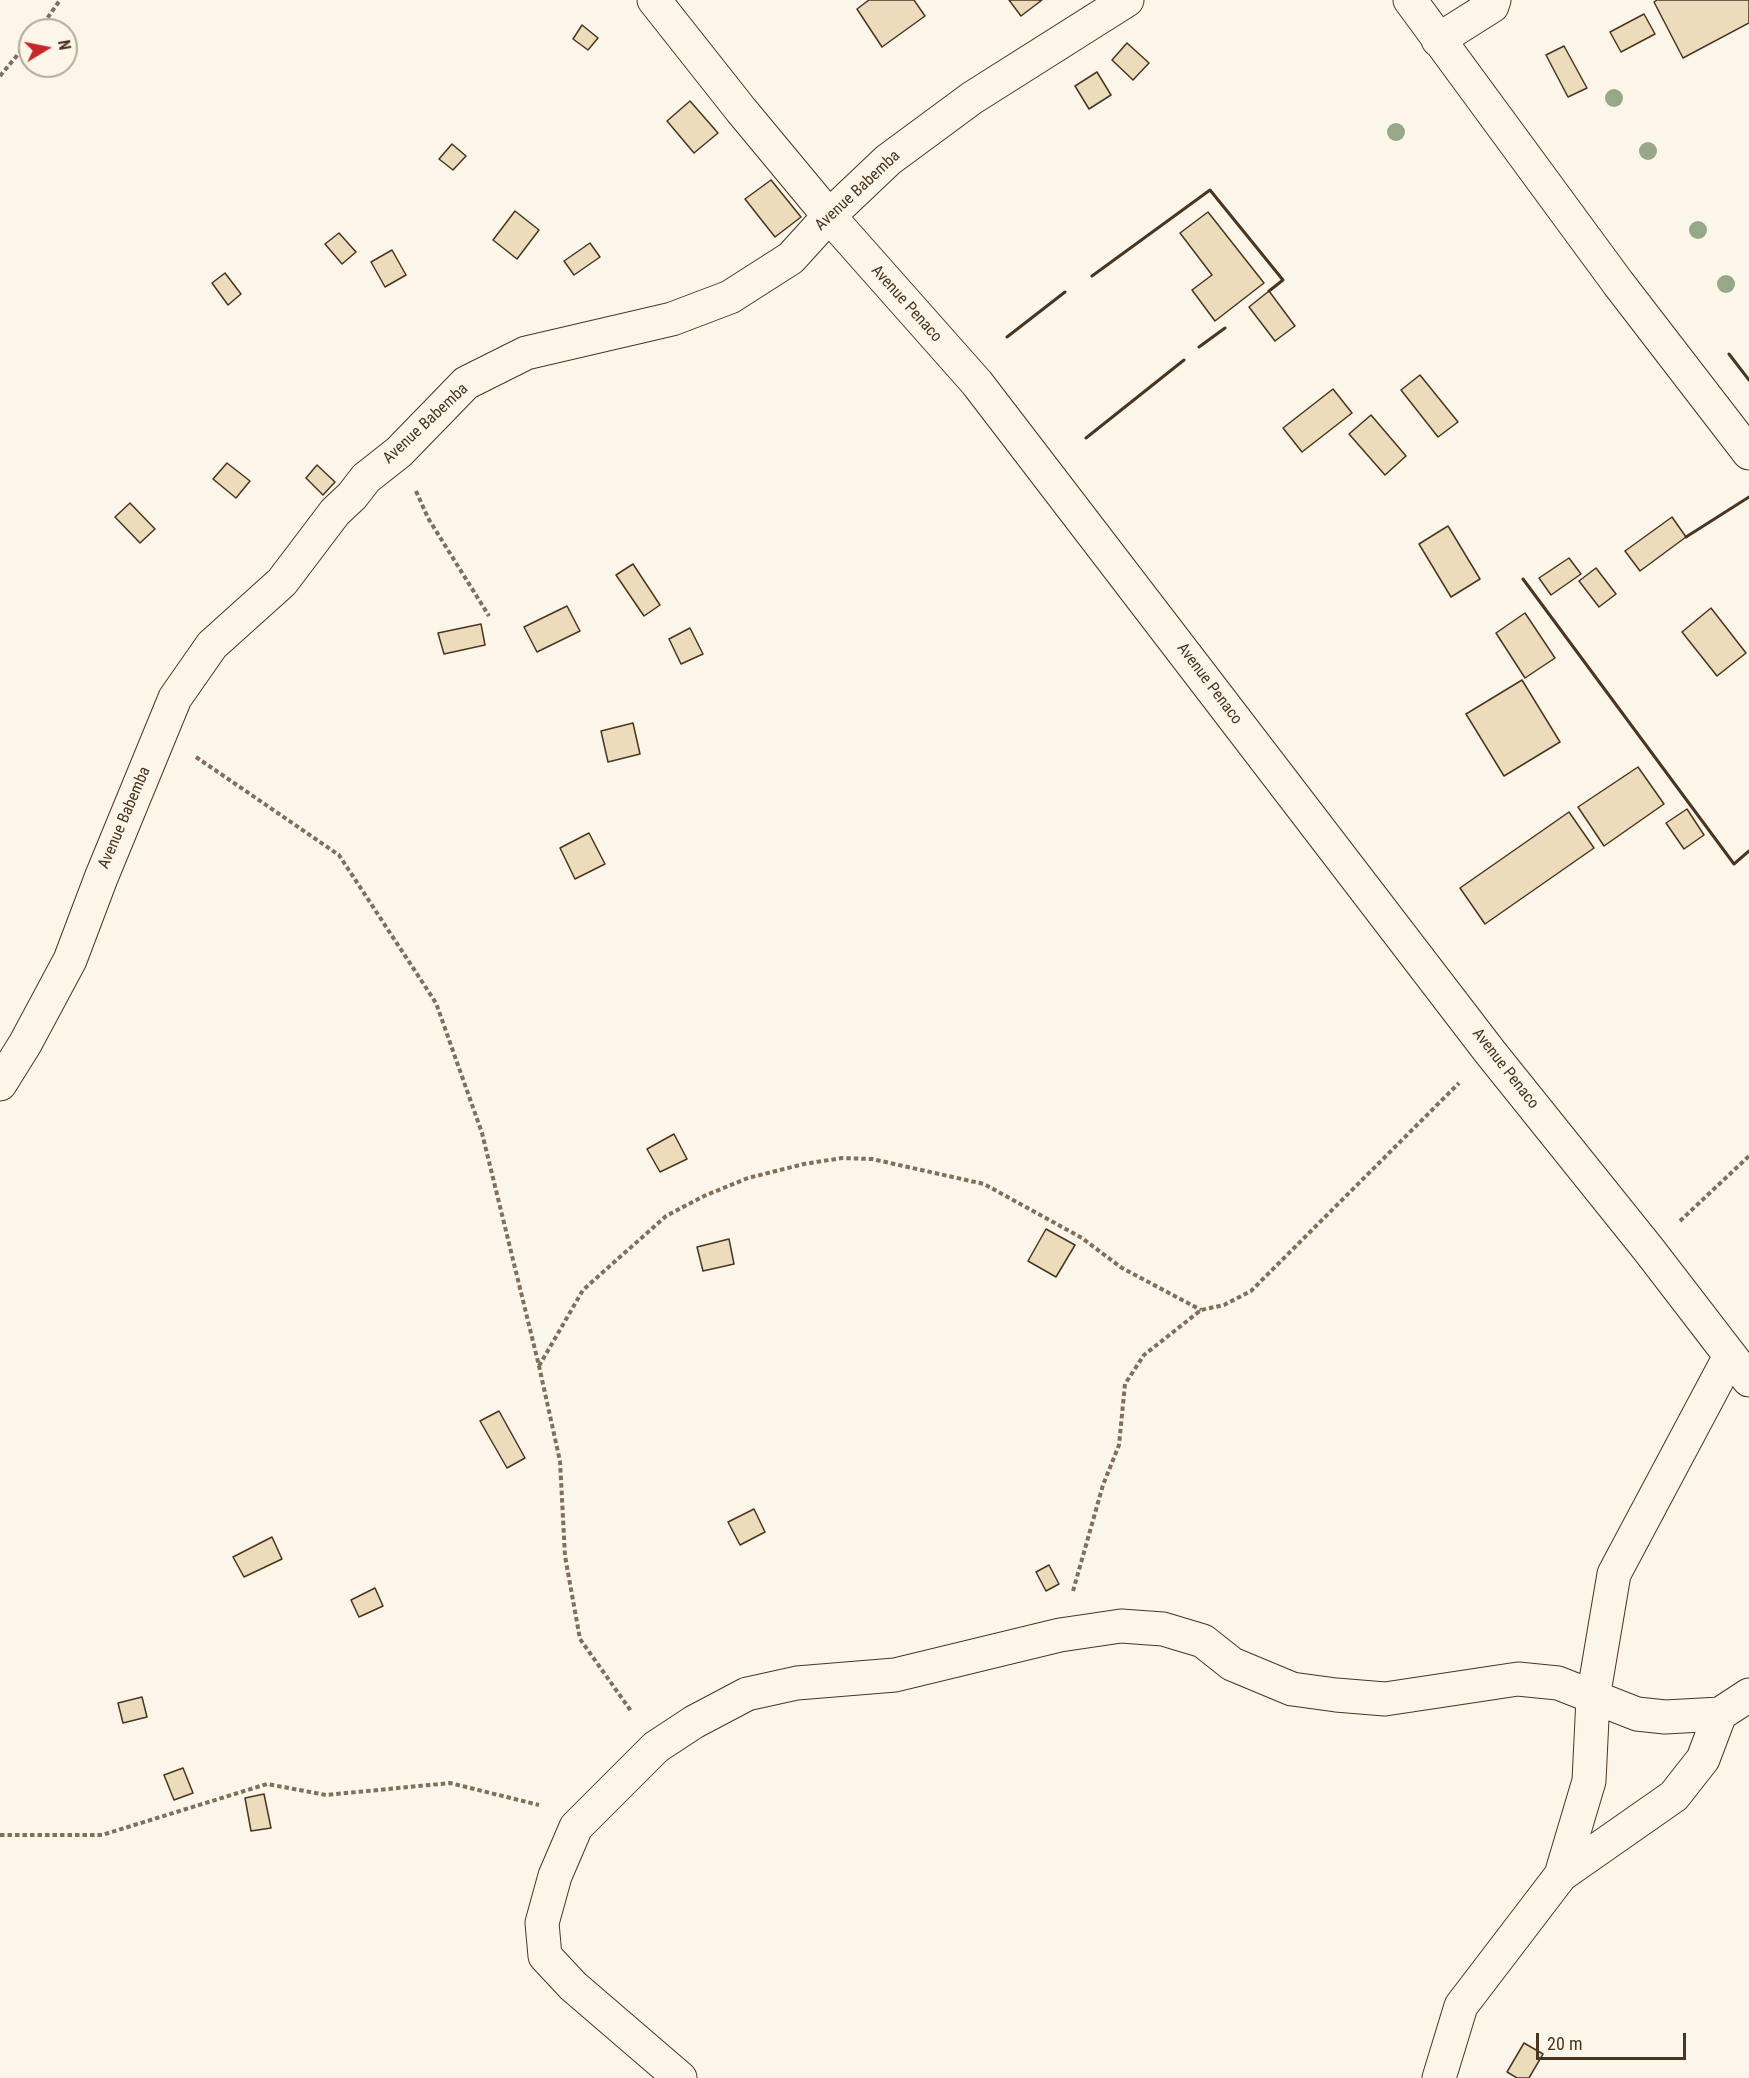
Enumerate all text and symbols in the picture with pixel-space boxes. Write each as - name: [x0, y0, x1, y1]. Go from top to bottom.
- north arrow: [18, 18, 78, 78]
- text: N: [54, 39, 74, 52]
- street label: Avenue Babemba: [812, 147, 904, 235]
- street label: Avenue Penaco: [866, 262, 946, 346]
- street label: Avenue Babemba: [380, 380, 472, 468]
- street label: Avenue Penaco: [1172, 640, 1246, 728]
- street label: Avenue Babemba: [95, 764, 155, 872]
- street label: Avenue Penaco: [1468, 1025, 1542, 1113]
- scale bar: [1539, 2021, 1689, 2059]
- text: 20 m: [1547, 2033, 1582, 2054]

